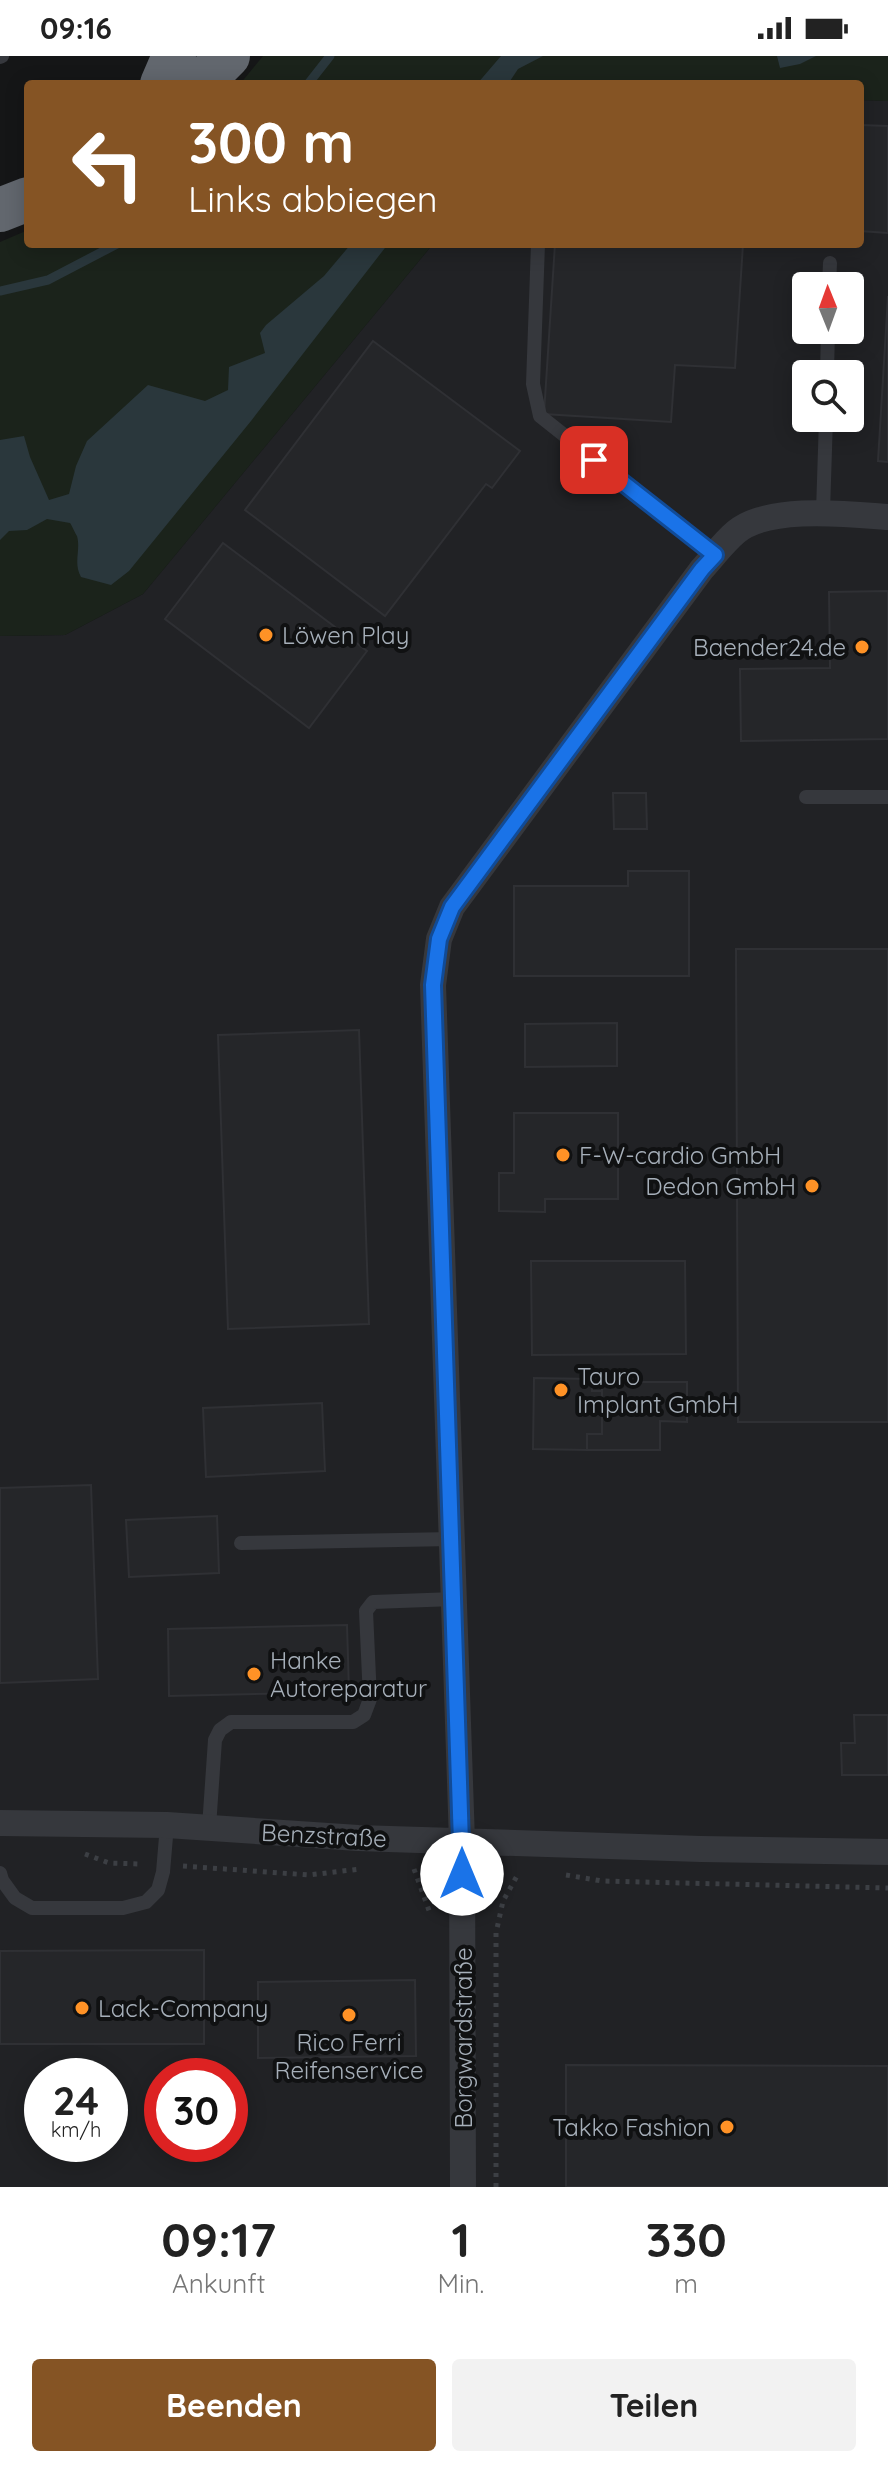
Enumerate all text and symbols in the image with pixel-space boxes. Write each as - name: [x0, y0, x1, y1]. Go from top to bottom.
- text: 09:16: [40, 9, 112, 47]
- text: 300 m: [188, 107, 354, 177]
- icon: left: [56, 112, 160, 216]
- text: Links abbiegen: [188, 176, 438, 221]
- north arrow: [792, 272, 864, 344]
- map controls: [792, 272, 864, 432]
- button: search: [792, 360, 864, 432]
- pin: [560, 426, 628, 494]
- icon: arrive: [572, 438, 616, 482]
- place label: Löwen Play: [282, 620, 409, 650]
- marker: Löwen Play: [257, 626, 275, 644]
- place label: Baender24.de: [693, 632, 846, 662]
- marker: Baender24.de: [853, 638, 871, 656]
- place label: F-W-cardio GmbH: [579, 1140, 781, 1170]
- marker: F-W-cardio GmbH: [554, 1146, 572, 1164]
- place label: Dedon GmbH: [645, 1171, 796, 1201]
- marker: Dedon GmbH: [803, 1177, 821, 1195]
- place label: Tauro Implant GmbH: [577, 1361, 738, 1419]
- marker: Tauro Implant GmbH: [552, 1381, 570, 1399]
- place label: Hanke Autoreparatur: [270, 1645, 427, 1703]
- marker: Hanke Autoreparatur: [245, 1665, 263, 1683]
- street label: Benzstraße: [261, 1817, 387, 1853]
- position arrow: [420, 1832, 504, 1916]
- street label: Borgwardstraße: [448, 1948, 478, 2128]
- place label: Lack-Company: [98, 1993, 268, 2023]
- marker: Lack-Company: [73, 1999, 91, 2017]
- marker: Rico Ferri Reifenservice: [340, 2006, 358, 2024]
- place label: Rico Ferri Reifenservice: [275, 2027, 423, 2085]
- speed limit sign: 30: [144, 2058, 248, 2162]
- text: 24: [53, 2075, 99, 2125]
- place label: Takko Fashion: [552, 2112, 711, 2142]
- text: km/h: [51, 2117, 101, 2142]
- marker: Takko Fashion: [718, 2118, 736, 2136]
- text: 09:17: [161, 2209, 276, 2269]
- text: 1: [452, 2209, 470, 2269]
- text: 330: [646, 2209, 727, 2269]
- text: Ankunft: [172, 2267, 266, 2300]
- text: Min.: [438, 2267, 484, 2300]
- text: m: [674, 2267, 698, 2300]
- button: Beenden: [32, 2359, 436, 2451]
- button: Teilen: [452, 2359, 856, 2451]

